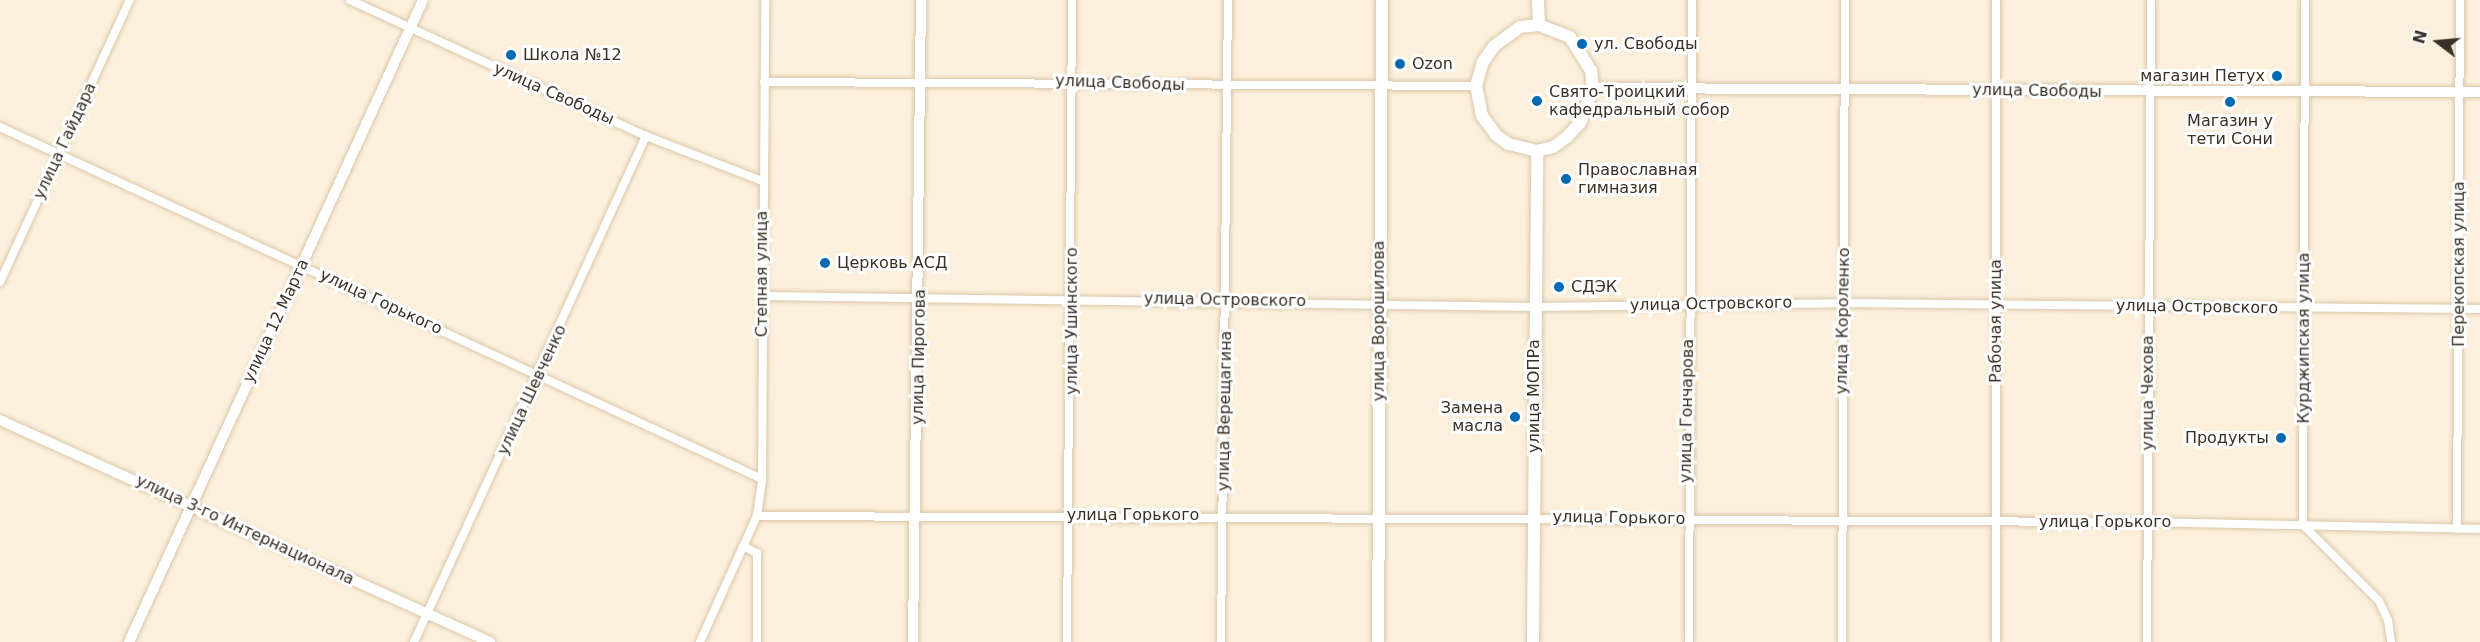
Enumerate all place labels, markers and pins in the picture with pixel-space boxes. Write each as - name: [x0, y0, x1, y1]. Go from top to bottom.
- place label: ул. Свободы: [1594, 34, 1698, 54]
- marker: ул. Свободы: [1575, 37, 1589, 51]
- place label: Школа №12: [523, 45, 622, 65]
- marker: Школа №12: [504, 48, 518, 62]
- place label: Ozon: [1412, 54, 1453, 74]
- marker: Ozon: [1393, 57, 1407, 71]
- place label: магазин Петух: [2140, 66, 2265, 86]
- marker: магазин Петух: [2270, 69, 2284, 83]
- place label: Свято-Троицкий кафедральный собор: [1549, 82, 1730, 120]
- marker: Свято-Троицкий кафедральный собор: [1530, 94, 1544, 108]
- marker: Магазин у тети Сони: [2223, 95, 2237, 109]
- place label: Магазин у тети Сони: [2187, 111, 2273, 149]
- place label: Православная гимназия: [1578, 160, 1697, 198]
- marker: Православная гимназия: [1559, 172, 1573, 186]
- place label: Церковь АСД: [837, 253, 947, 273]
- marker: Церковь АСД: [818, 256, 832, 270]
- place label: СДЭК: [1571, 277, 1617, 297]
- marker: СДЭК: [1552, 280, 1566, 294]
- place label: Замена масла: [1441, 398, 1503, 436]
- marker: Замена масла: [1508, 410, 1522, 424]
- place label: Продукты: [2185, 428, 2269, 448]
- marker: Продукты: [2274, 431, 2288, 445]

